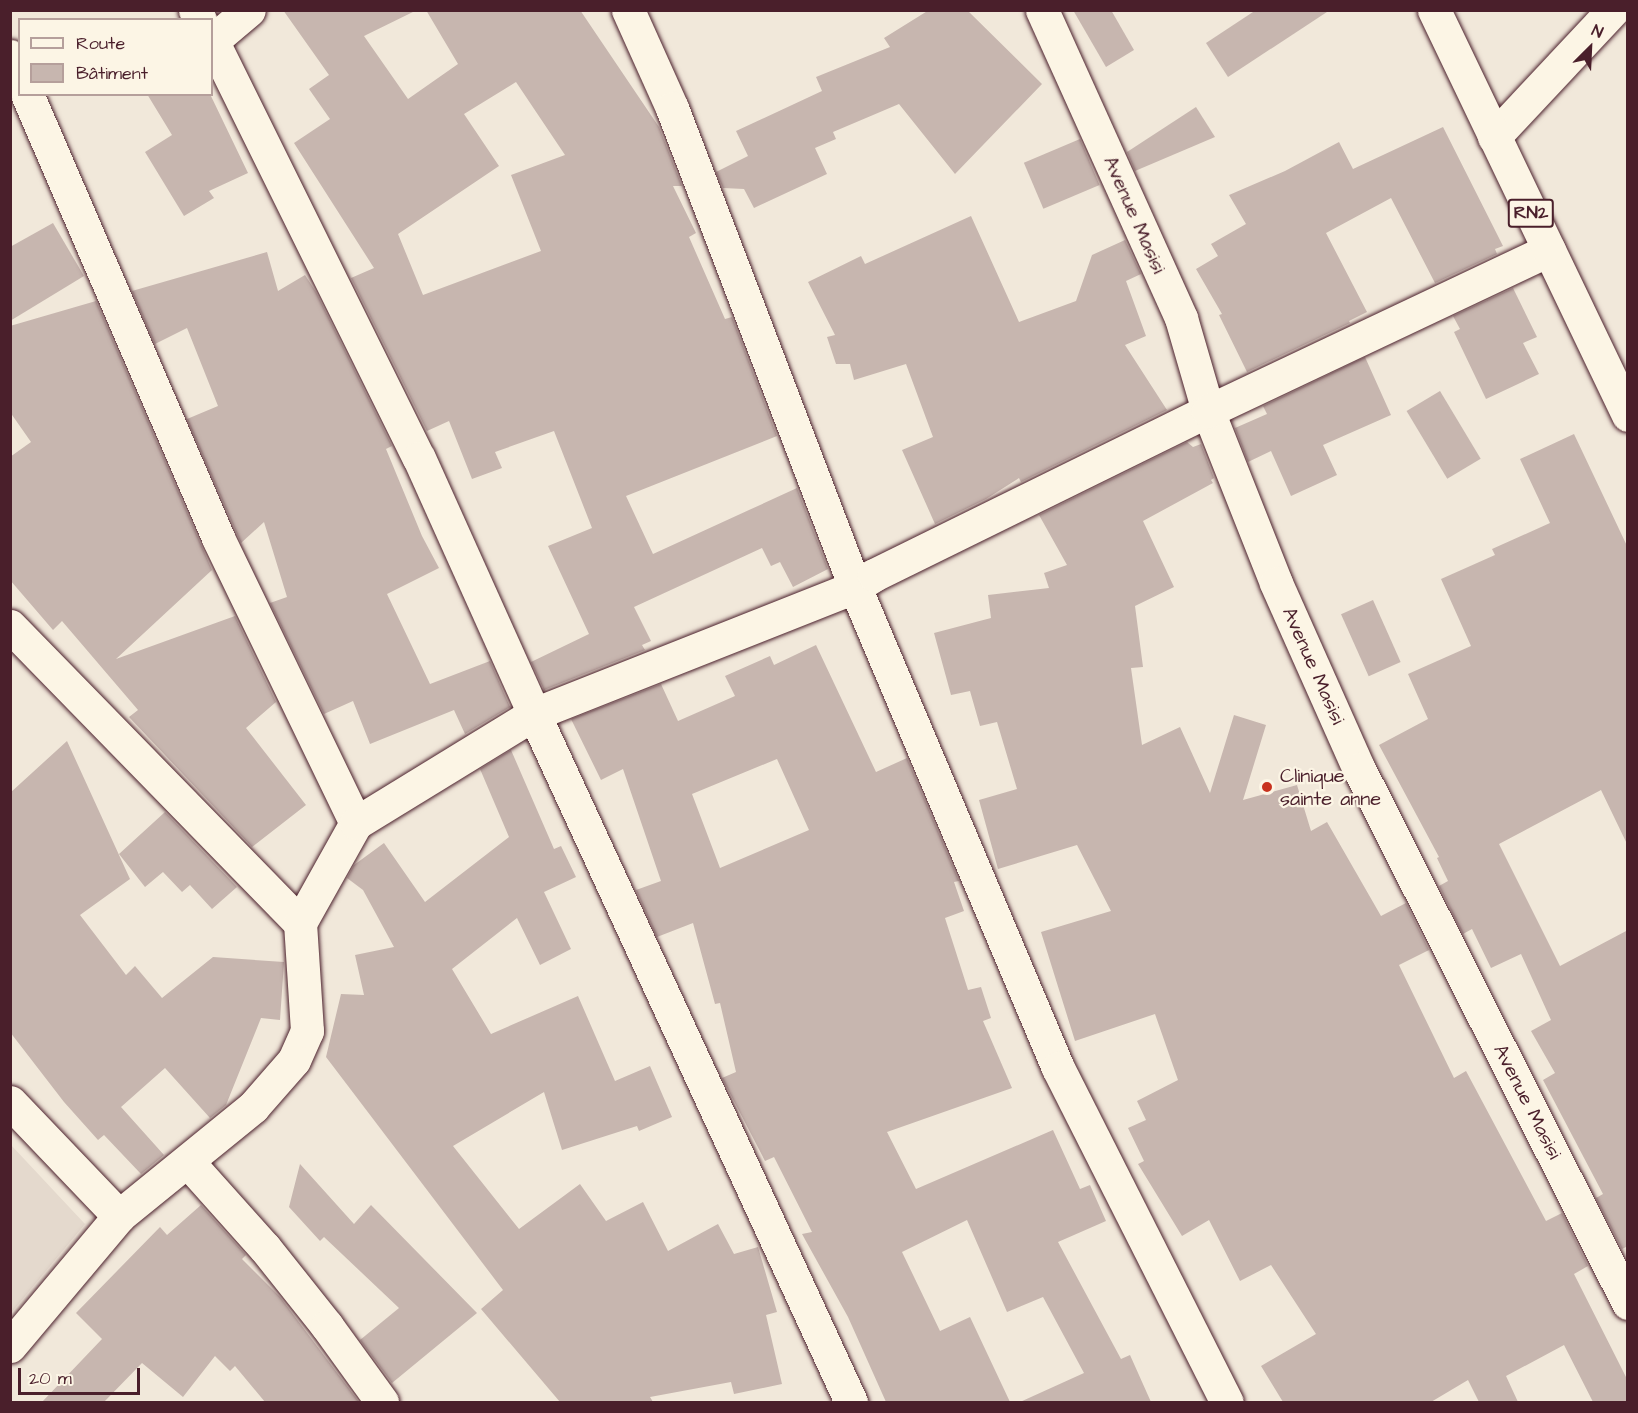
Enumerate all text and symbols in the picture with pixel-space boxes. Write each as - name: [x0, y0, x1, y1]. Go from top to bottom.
- legend: [18, 18, 213, 96]
- north arrow: [1560, 18, 1620, 78]
- text: N: [1588, 19, 1606, 44]
- text: Route: [76, 31, 125, 56]
- text: Bâtiment: [76, 61, 148, 86]
- street label: Avenue Masisi: [1097, 153, 1171, 277]
- road number: RN2: [1507, 198, 1555, 228]
- street label: Avenue Masisi: [1276, 604, 1350, 728]
- place label: Clinique sainte anne: [1280, 764, 1381, 811]
- marker: Clinique sainte anne: [1258, 778, 1276, 796]
- street label: Avenue Masisi: [1488, 1040, 1566, 1164]
- scale bar: [21, 1356, 142, 1394]
- text: 20 m: [29, 1366, 72, 1391]

